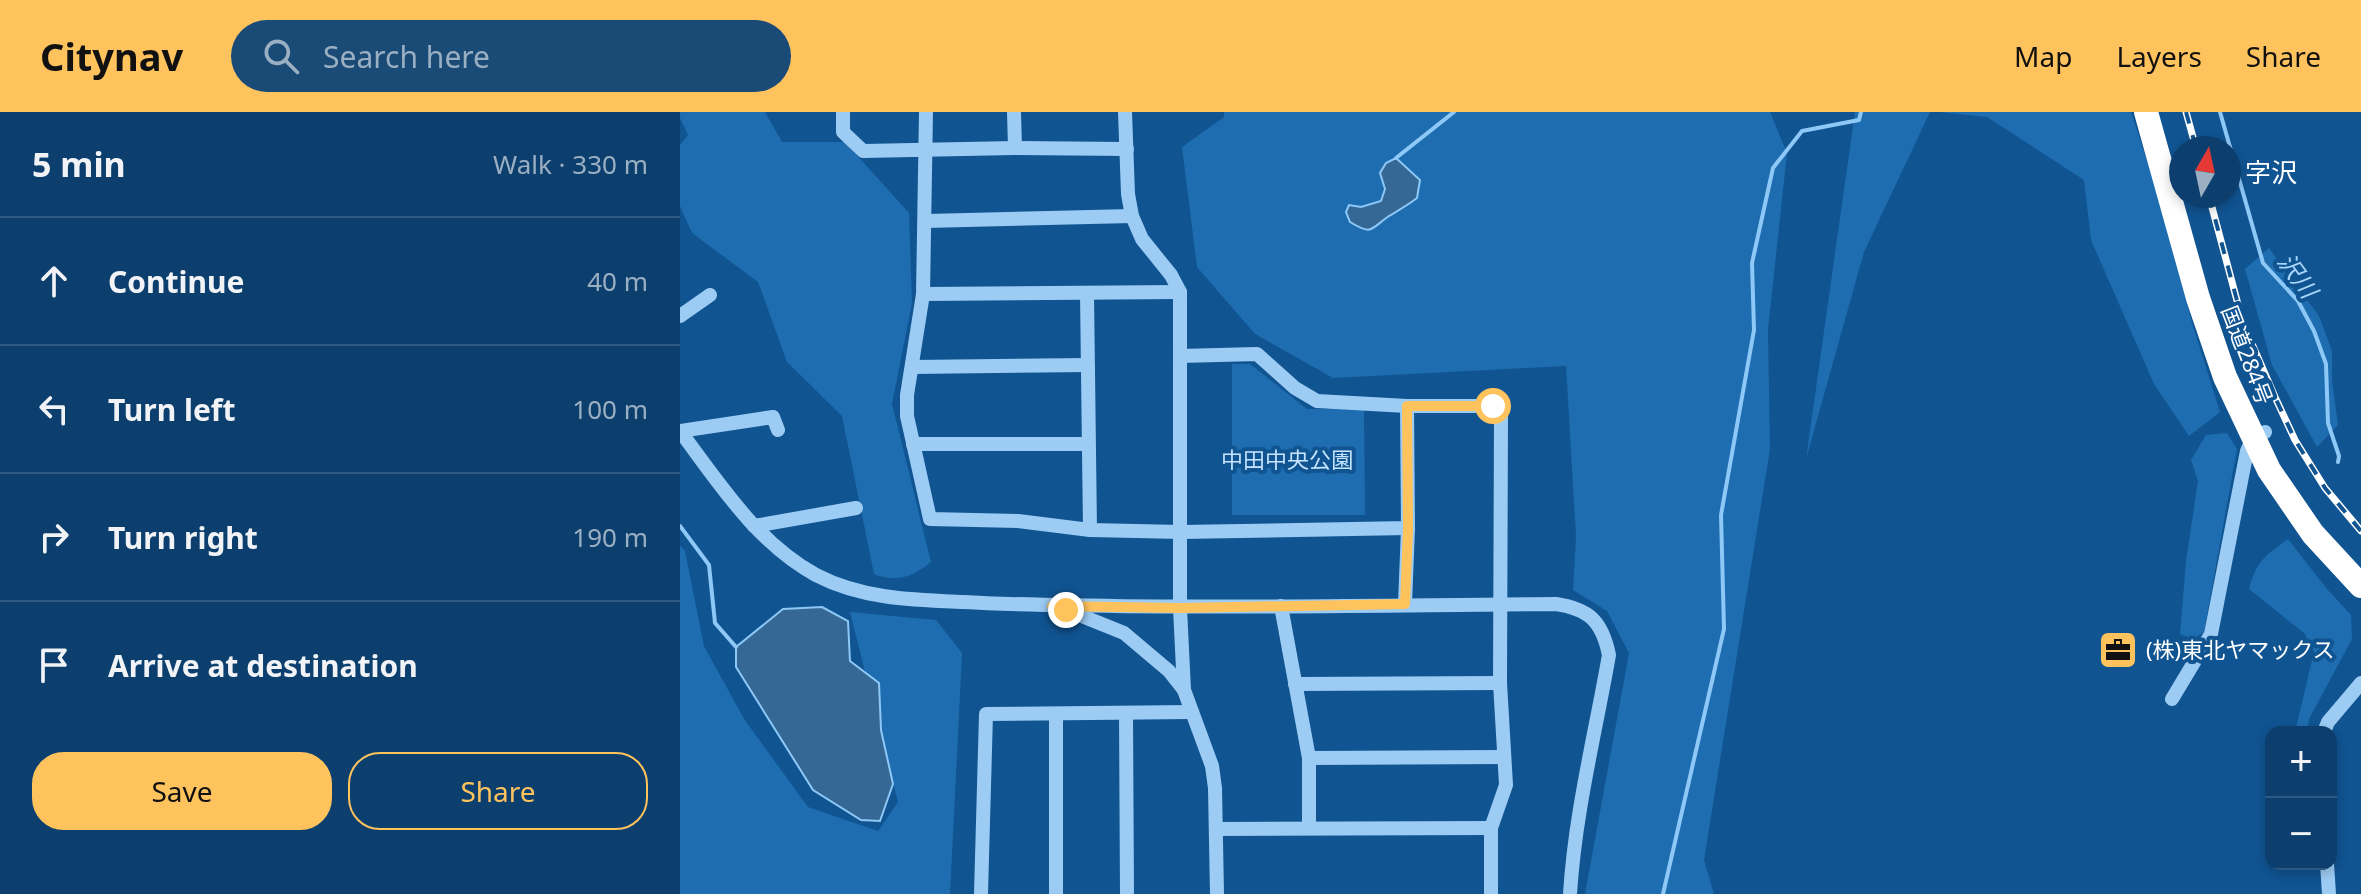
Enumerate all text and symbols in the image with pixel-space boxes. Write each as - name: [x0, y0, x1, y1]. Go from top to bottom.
- search box: [231, 20, 791, 92]
- text: Citynav: [40, 30, 183, 82]
- icon: search: [259, 34, 303, 78]
- text: Search here: [323, 36, 490, 77]
- text: Map: [2014, 37, 2072, 75]
- text: Layers: [2116, 37, 2202, 75]
- text: Share: [2246, 37, 2321, 75]
- north arrow: [2169, 136, 2241, 208]
- text: 5 min: [32, 141, 126, 187]
- text: Walk · 330 m: [493, 146, 648, 182]
- district label: 字沢: [2245, 154, 2297, 190]
- water label: 沢川: [2271, 246, 2327, 307]
- icon: ahead: [32, 259, 76, 303]
- text: Continue: [108, 261, 244, 302]
- text: 40 m: [587, 263, 648, 299]
- street label: 国道284号: [2215, 301, 2281, 408]
- icon: left: [32, 387, 76, 431]
- route start: [1475, 388, 1511, 424]
- text: Turn left: [108, 389, 236, 430]
- text: 100 m: [572, 391, 648, 427]
- park label: 中田中央公園: [1221, 444, 1353, 474]
- icon: right: [32, 515, 76, 559]
- text: Turn right: [108, 517, 258, 558]
- text: 190 m: [572, 519, 648, 555]
- route end: [1048, 592, 1084, 628]
- office icon: (株)東北ヤマックス: [2097, 629, 2139, 671]
- place label: (株)東北ヤマックス: [2146, 634, 2335, 664]
- icon: arrive: [32, 643, 76, 687]
- text: Arrive at destination: [108, 645, 418, 686]
- map controls: [2265, 726, 2337, 870]
- button: +: [2265, 726, 2337, 798]
- button: Save: [32, 752, 332, 830]
- button: Share: [348, 752, 648, 830]
- button: −: [2265, 798, 2337, 870]

